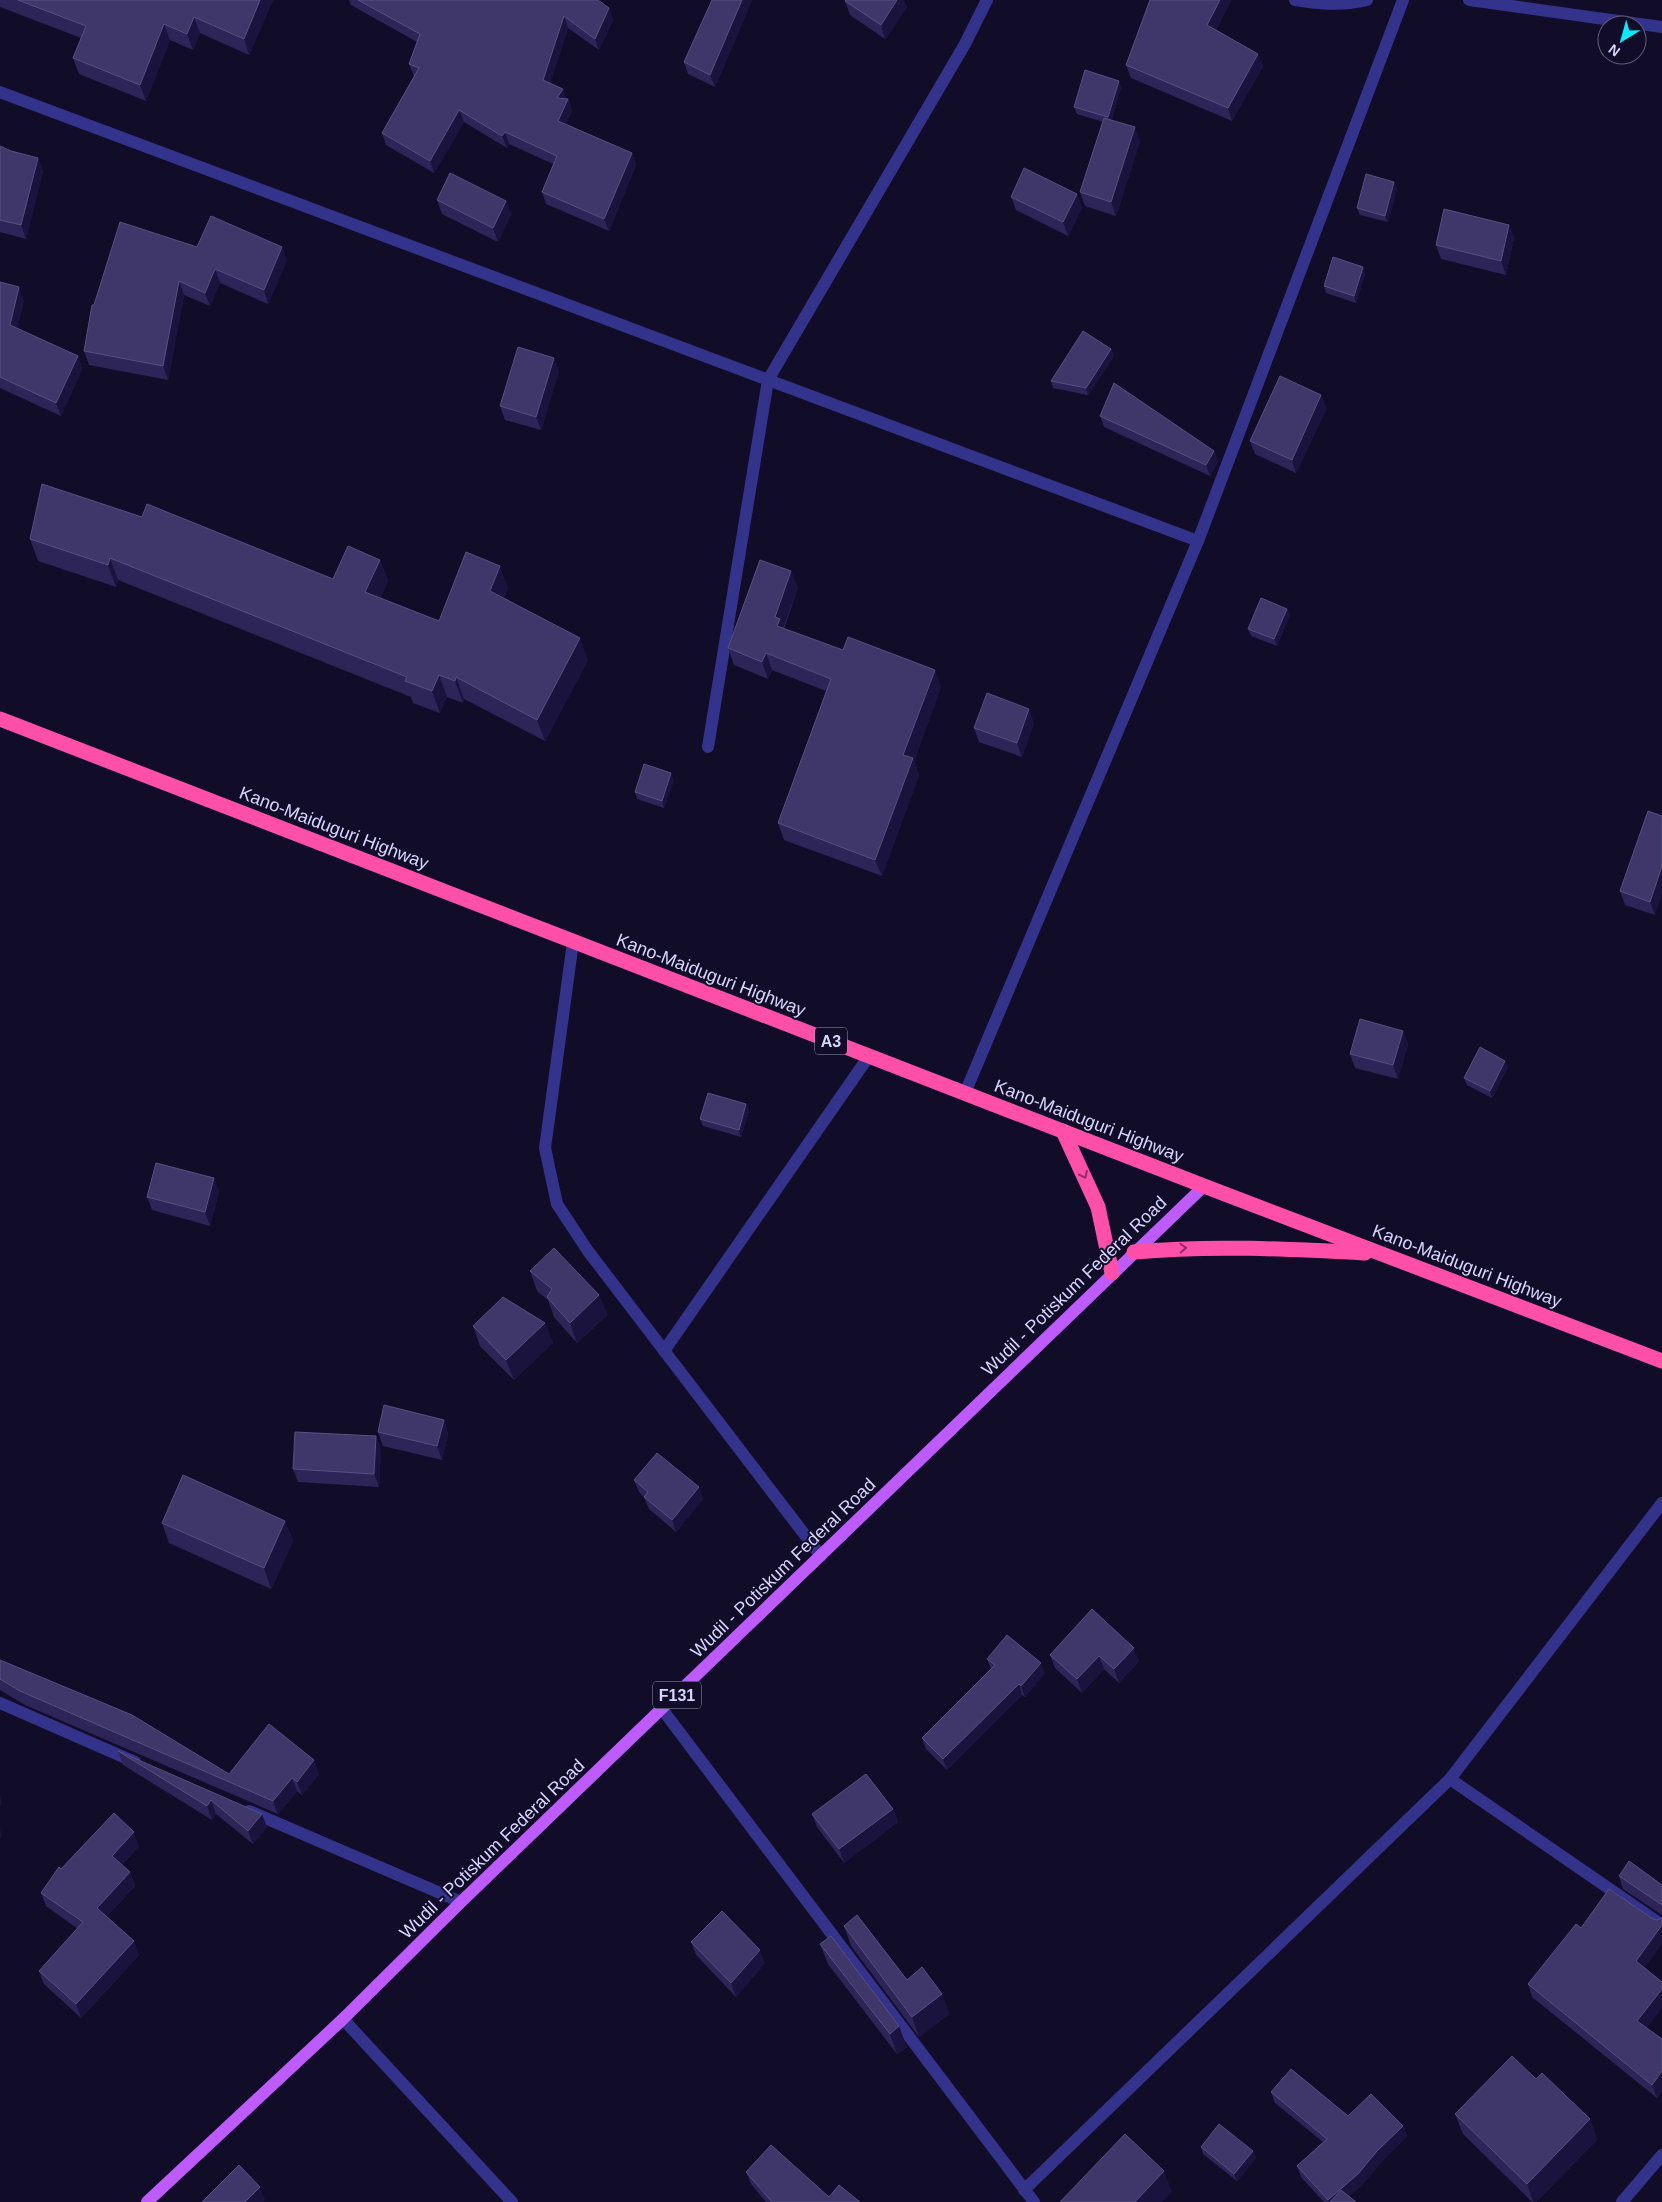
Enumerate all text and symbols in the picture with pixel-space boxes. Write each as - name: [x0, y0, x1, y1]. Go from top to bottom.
- north arrow: [1597, 15, 1647, 65]
- text: N: [1605, 41, 1623, 60]
- street label: Kano-Maiduguri Highway: [237, 783, 431, 873]
- street label: Kano-Maiduguri Highway: [614, 930, 808, 1020]
- road number: A3: [815, 1028, 847, 1054]
- street label: Kano-Maiduguri Highway: [992, 1076, 1186, 1166]
- one-way arrow: [1078, 1170, 1089, 1179]
- street label: Wudil - Potiskum Federal Road: [978, 1192, 1170, 1380]
- street label: Kano-Maiduguri Highway: [1370, 1221, 1564, 1311]
- one-way arrow: [1179, 1242, 1187, 1253]
- street label: Wudil - Potiskum Federal Road: [687, 1474, 879, 1662]
- road number: F131: [653, 1682, 701, 1708]
- street label: Wudil - Potiskum Federal Road: [396, 1755, 588, 1943]

